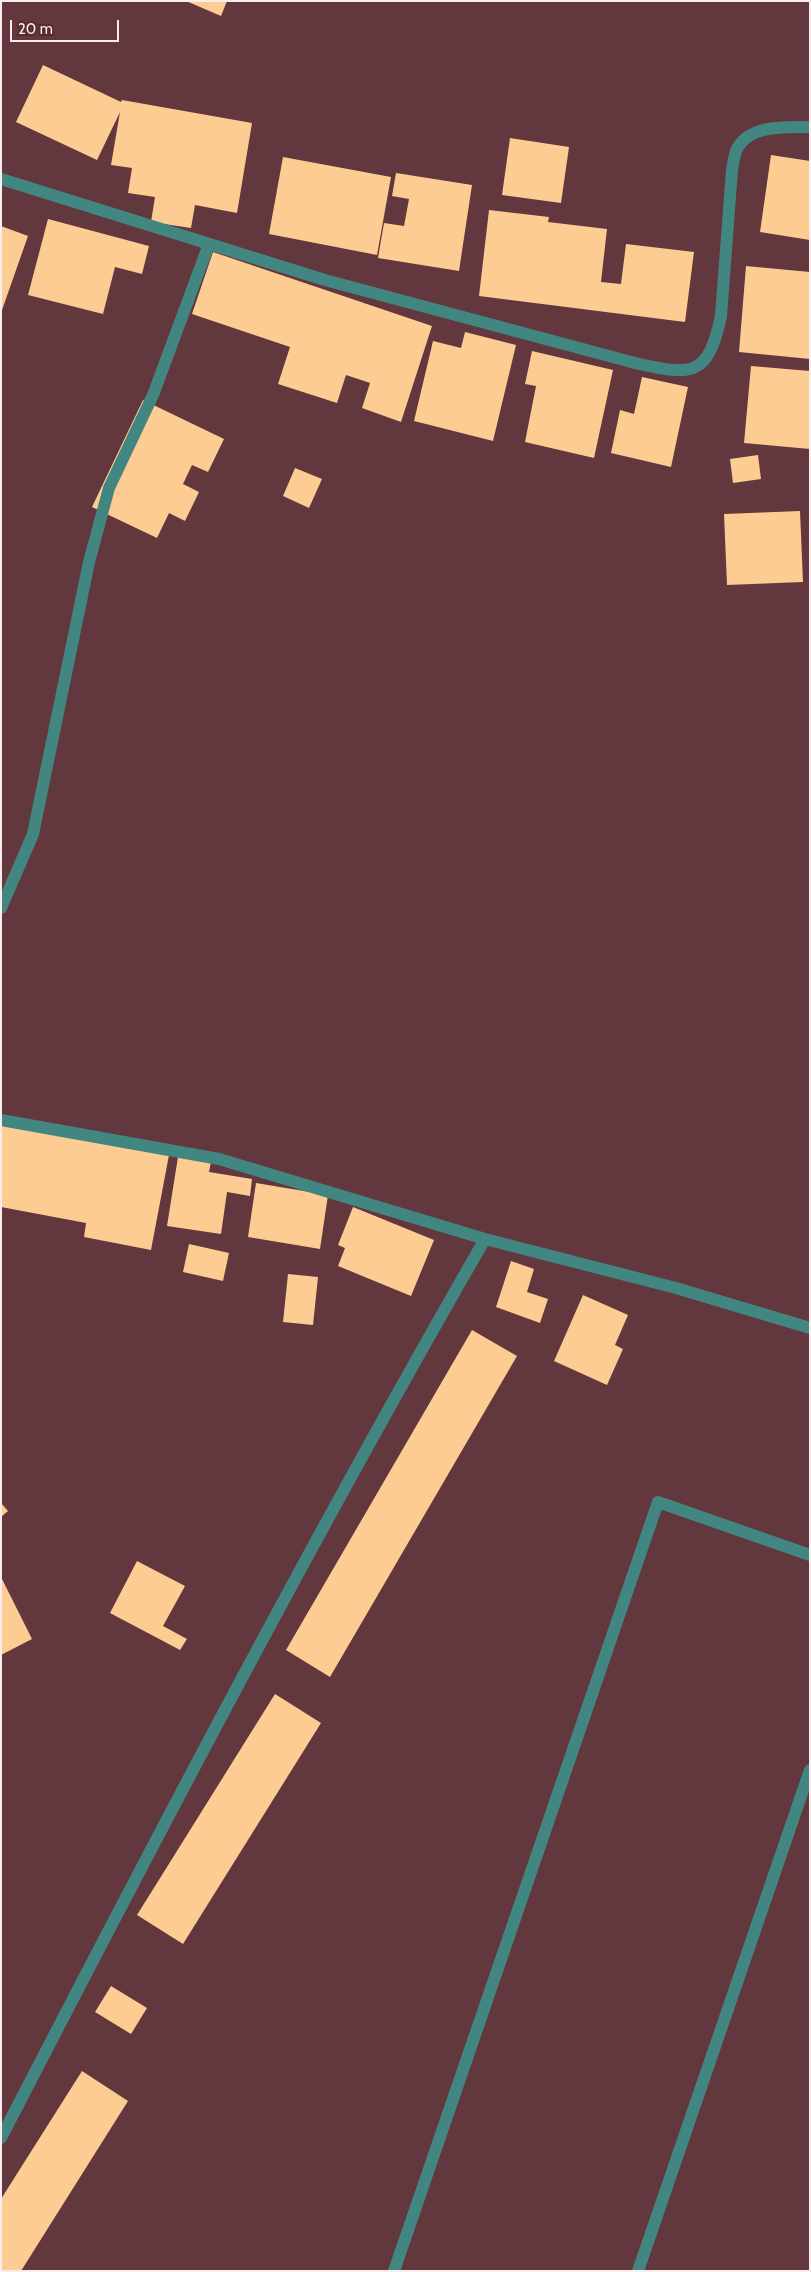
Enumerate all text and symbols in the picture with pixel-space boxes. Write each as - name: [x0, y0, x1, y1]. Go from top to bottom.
- scale bar: [12, 10, 121, 42]
- text: 20 m: [18, 20, 53, 38]

